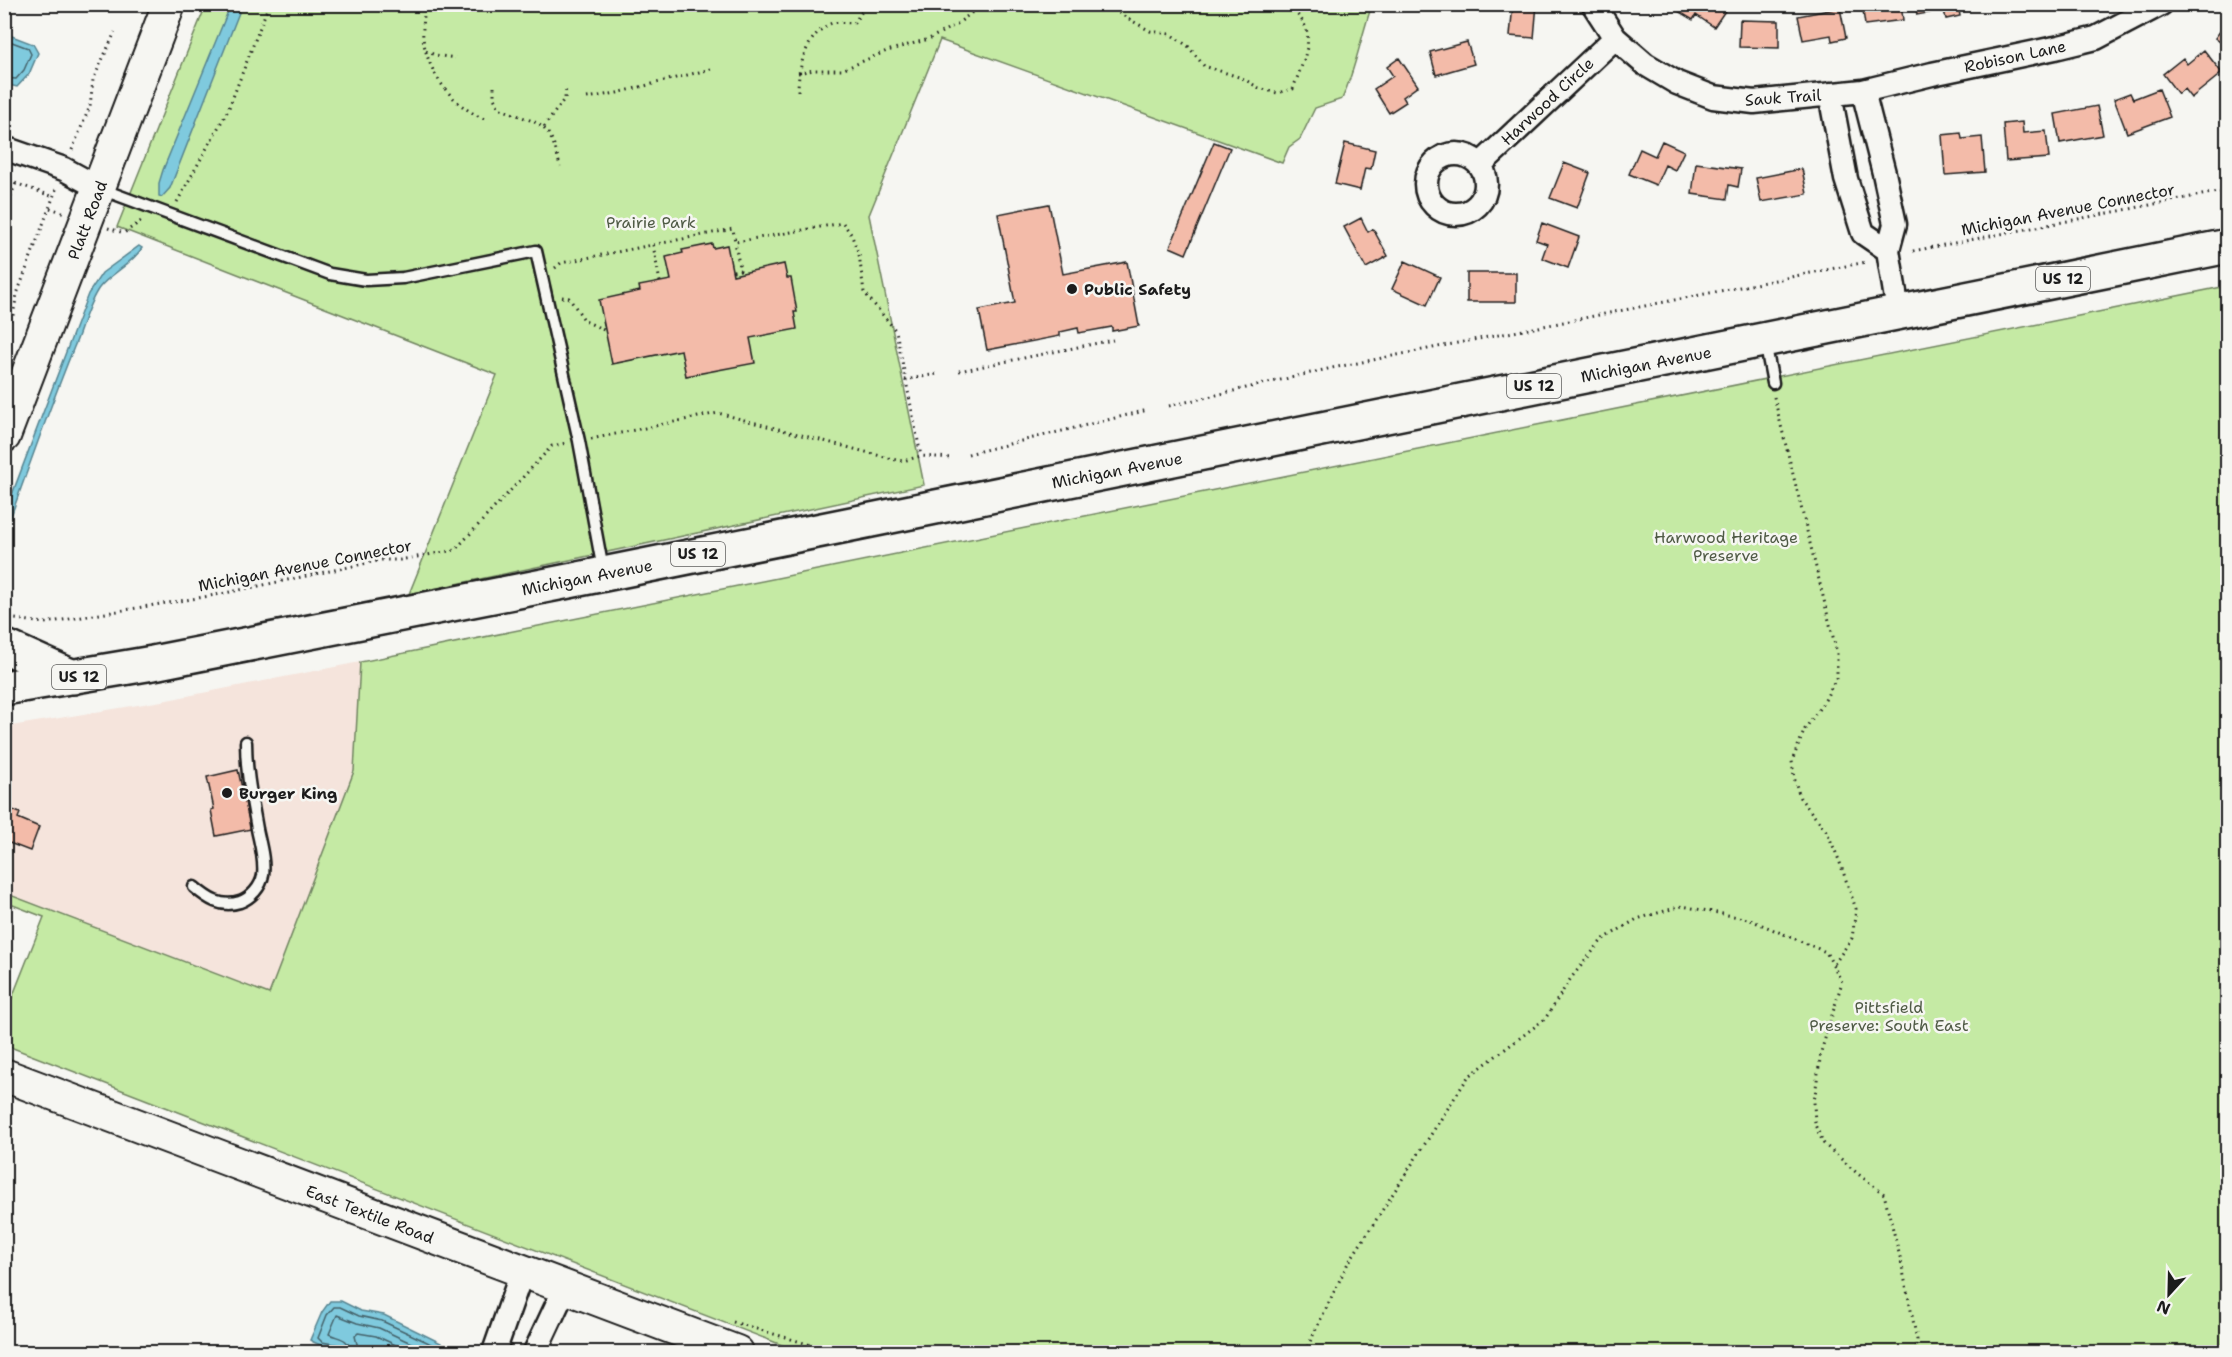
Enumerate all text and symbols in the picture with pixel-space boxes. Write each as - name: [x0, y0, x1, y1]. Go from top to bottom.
- street label: Robison Lane: [1962, 35, 2068, 78]
- street label: Harwood Circle: [1496, 53, 1598, 150]
- street label: Sauk Trail: [1744, 84, 1822, 111]
- street label: Platt Road: [63, 178, 112, 263]
- street label: Michigan Avenue Connector: [1960, 178, 2177, 241]
- park label: Prairie Park: [606, 212, 696, 233]
- road number: US 12: [2036, 267, 2090, 291]
- place label: Public Safety: [1084, 279, 1191, 300]
- marker: Public Safety: [1065, 282, 1079, 296]
- street label: Michigan Avenue: [1579, 342, 1713, 387]
- road number: US 12: [1507, 374, 1561, 398]
- street label: Michigan Avenue: [1050, 448, 1184, 493]
- park label: Harwood Heritage Preserve: [1654, 527, 1798, 566]
- street label: Michigan Avenue Connector: [197, 534, 414, 597]
- road number: US 12: [671, 542, 725, 566]
- street label: Michigan Avenue: [520, 555, 654, 600]
- road number: US 12: [52, 665, 106, 689]
- place label: Burger King: [239, 783, 338, 804]
- marker: Burger King: [220, 786, 234, 800]
- park label: Pittsfield Preserve: South East: [1809, 997, 1969, 1036]
- street label: East Textile Road: [303, 1180, 437, 1249]
- north arrow: [2139, 1264, 2199, 1324]
- text: N: [2154, 1295, 2173, 1320]

